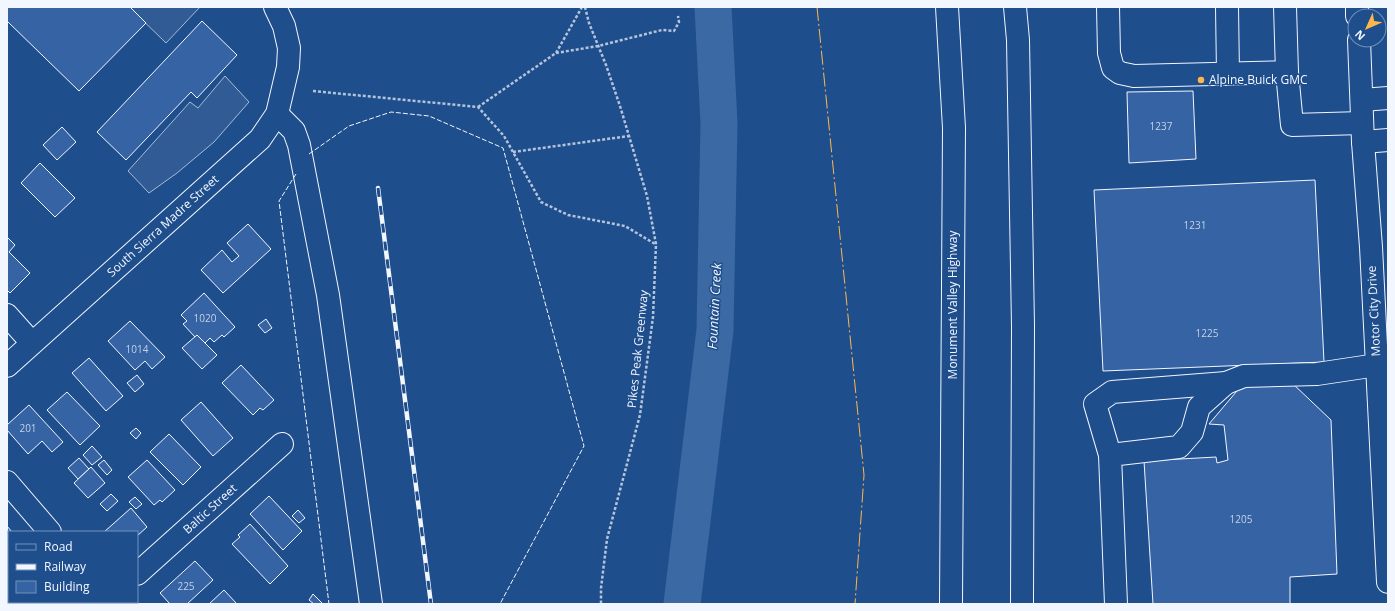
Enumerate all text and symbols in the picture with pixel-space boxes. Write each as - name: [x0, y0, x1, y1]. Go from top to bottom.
- north arrow: [1347, 8, 1387, 48]
- text: N: [1351, 27, 1368, 44]
- place label: Alpine Buick GMC: [1209, 71, 1308, 88]
- marker: Alpine Buick GMC: [1196, 75, 1206, 85]
- house number: 1237: [1150, 119, 1173, 133]
- street label: South Sierra Madre Street: [103, 171, 222, 280]
- house number: 1231: [1184, 218, 1206, 232]
- street label: Monument Valley Highway: [944, 230, 961, 379]
- water label: Fountain Creek: [703, 262, 725, 350]
- street label: Motor City Drive: [1363, 265, 1384, 357]
- street label: Pikes Peak Greenway: [623, 288, 652, 409]
- house number: 1020: [194, 311, 217, 325]
- house number: 1225: [1196, 326, 1219, 340]
- house number: 1014: [126, 342, 149, 356]
- house number: 201: [19, 421, 37, 435]
- street label: Baltic Street: [179, 480, 240, 537]
- house number: 1205: [1230, 512, 1253, 526]
- legend: [8, 531, 138, 603]
- text: Road: [44, 538, 73, 555]
- text: Railway: [44, 558, 87, 575]
- text: Building: [44, 578, 90, 595]
- house number: 225: [177, 579, 195, 593]

